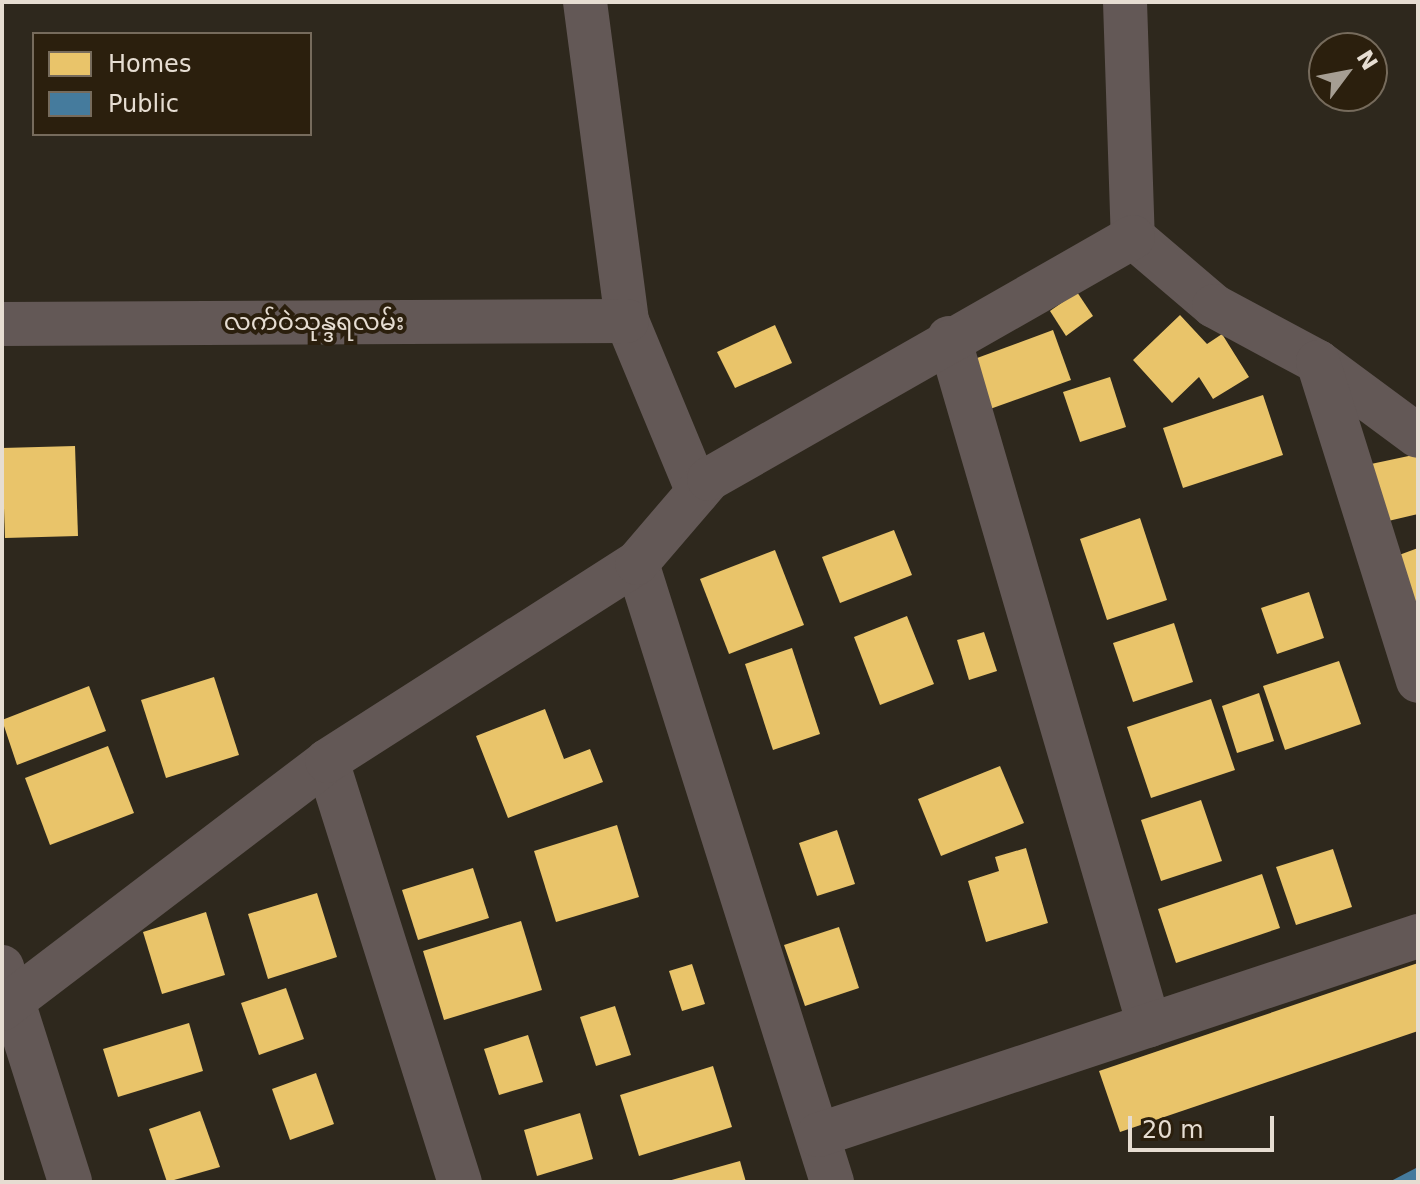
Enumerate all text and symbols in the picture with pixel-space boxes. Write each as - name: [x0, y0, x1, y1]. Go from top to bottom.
- legend: [32, 32, 312, 136]
- north arrow: [1308, 32, 1388, 112]
- text: N: [1352, 46, 1383, 75]
- text: Homes: [108, 50, 191, 78]
- text: Public: [108, 90, 179, 118]
- street label: လက်ဝဲသုန္ဒရလမ်း: [224, 309, 404, 337]
- scale bar: [1132, 1100, 1278, 1150]
- text: 20 m: [1142, 1116, 1204, 1144]

